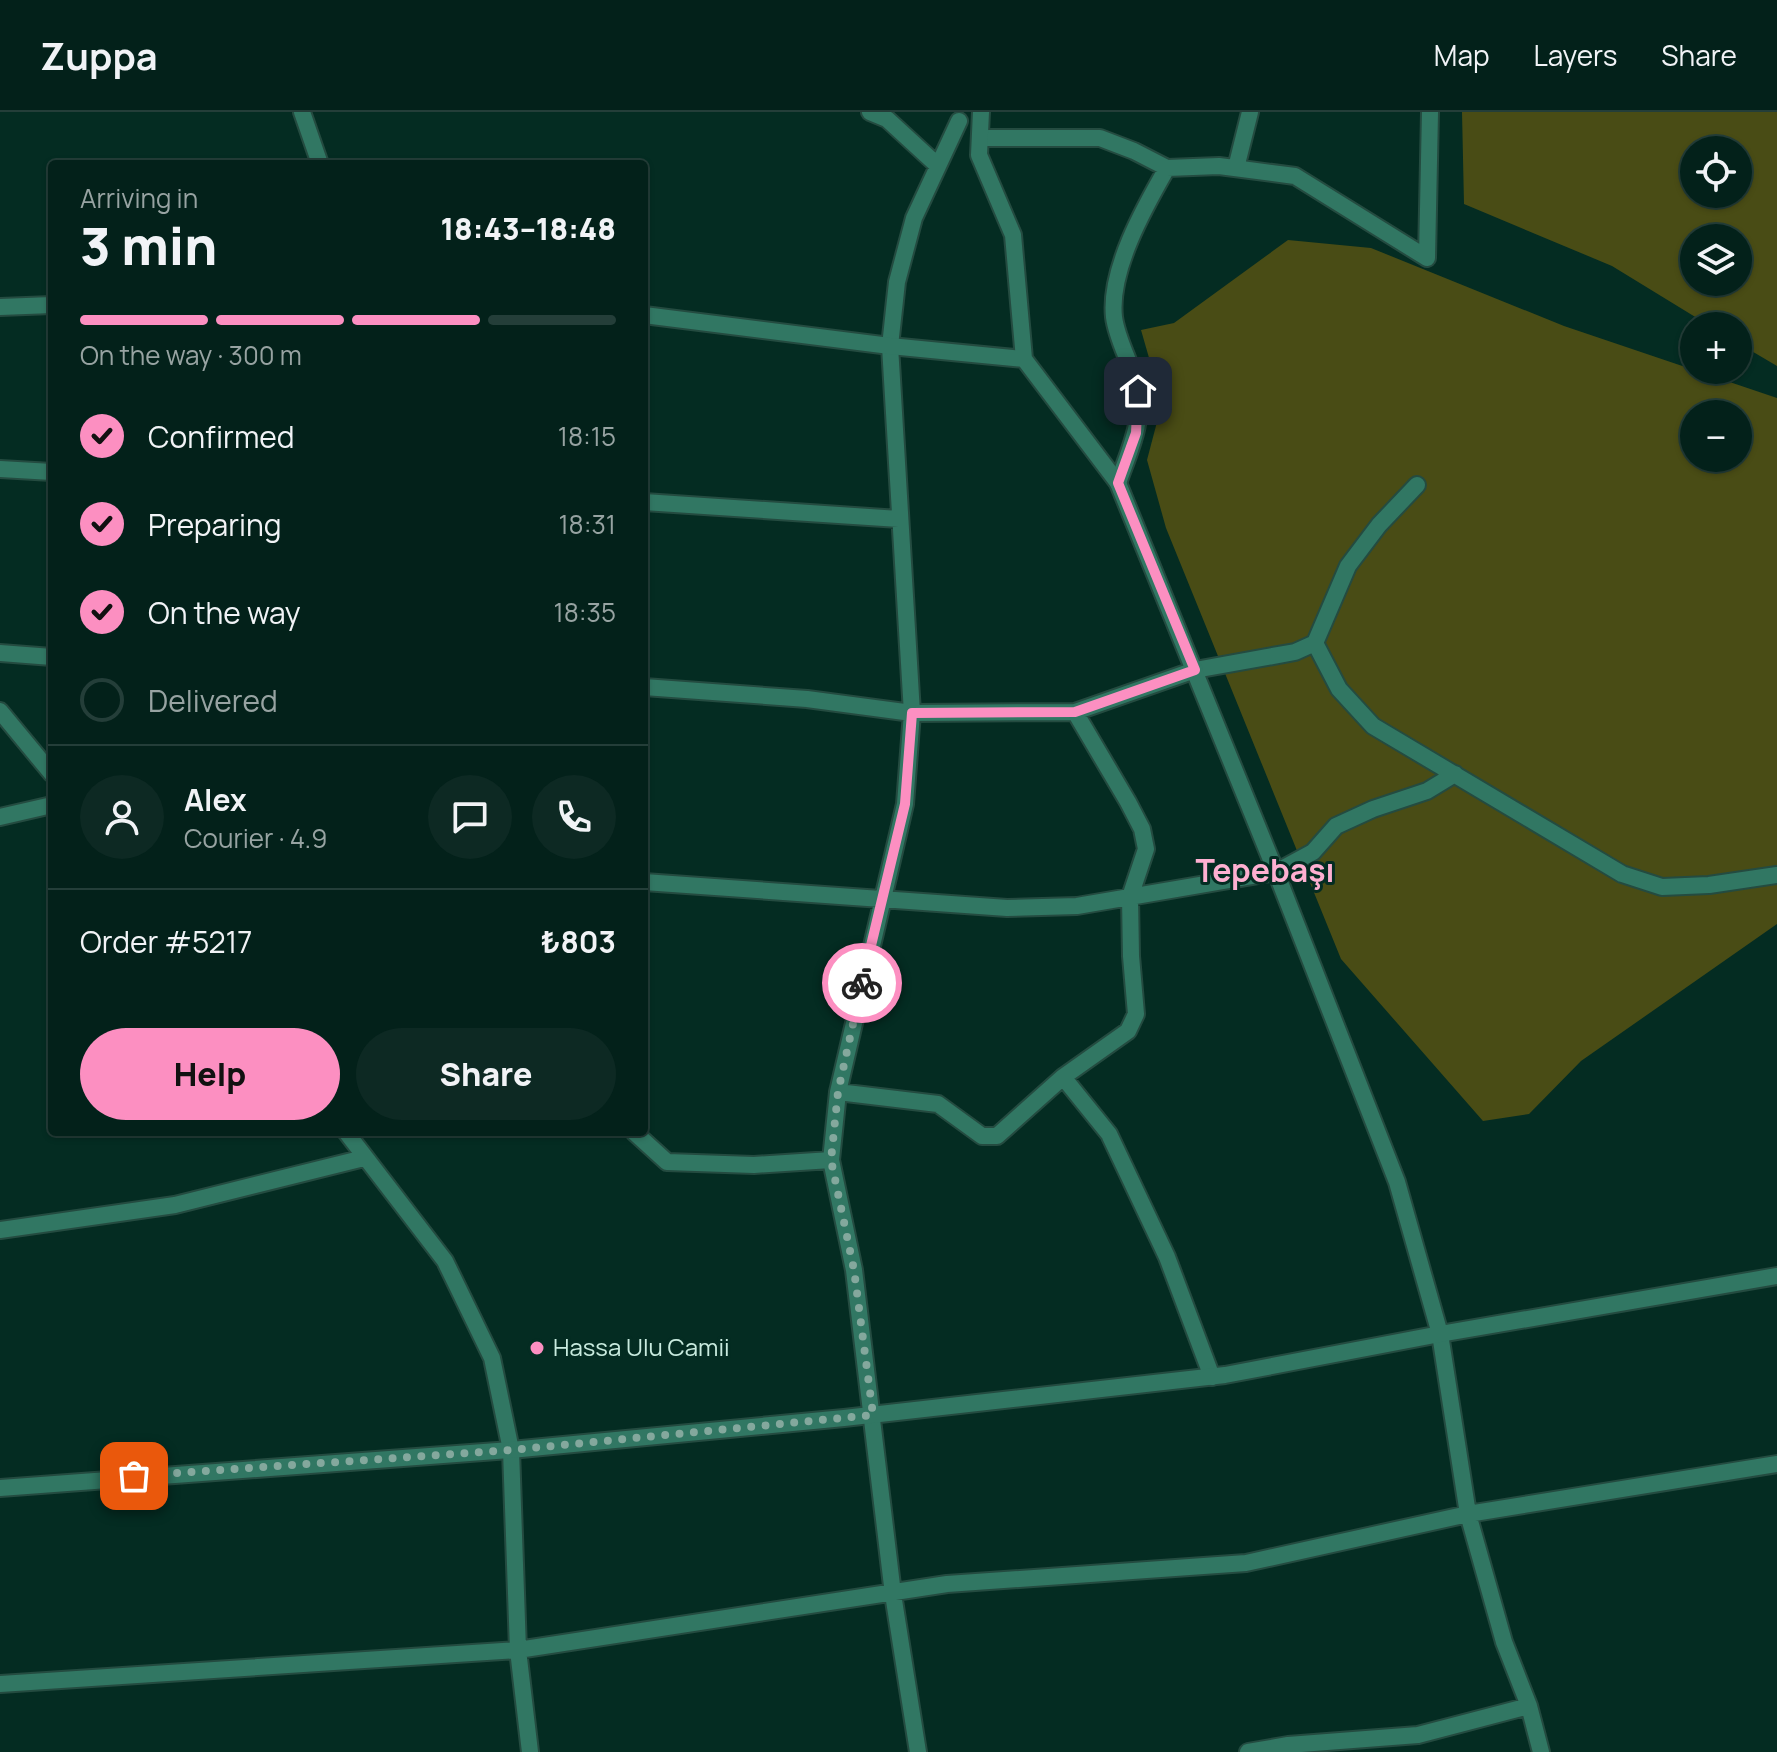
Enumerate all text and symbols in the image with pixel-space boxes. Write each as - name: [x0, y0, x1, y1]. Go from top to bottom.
- text: Zuppa: [40, 29, 158, 81]
- text: Map: [1434, 36, 1490, 74]
- text: Layers: [1534, 36, 1617, 74]
- text: Share: [1661, 36, 1737, 74]
- map controls: [1680, 136, 1752, 472]
- button: locate: [1680, 136, 1752, 208]
- text: Arriving in: [80, 180, 198, 216]
- text: 18:43–18:48: [440, 208, 616, 249]
- text: 3 min: [80, 210, 217, 281]
- button: layers: [1680, 224, 1752, 296]
- button: +: [1680, 312, 1752, 384]
- text: On the way · 300 m: [80, 337, 302, 373]
- pin: [1104, 357, 1172, 425]
- icon: home: [1116, 369, 1160, 413]
- button: −: [1680, 400, 1752, 472]
- icon: check: [80, 414, 124, 458]
- text: Confirmed: [148, 416, 295, 457]
- text: 18:15: [558, 418, 616, 454]
- icon: check: [80, 502, 124, 546]
- text: Preparing: [148, 504, 282, 545]
- text: 18:31: [558, 506, 616, 542]
- icon: check: [80, 590, 124, 634]
- text: On the way: [148, 592, 301, 633]
- text: 18:35: [554, 594, 616, 630]
- text: Delivered: [148, 680, 278, 721]
- button: person: [80, 775, 164, 859]
- button: chat: [428, 775, 512, 859]
- button: phone: [532, 775, 616, 859]
- text: Alex: [184, 779, 247, 820]
- text: Courier · 4.9: [184, 820, 327, 856]
- district label: Tepebaşı: [1195, 848, 1335, 892]
- text: Order #5217: [80, 921, 252, 962]
- text: ₺803: [541, 921, 616, 962]
- courier: [822, 943, 902, 1023]
- icon: bike: [840, 961, 884, 1005]
- button: Help: [80, 1028, 340, 1120]
- button: Share: [356, 1028, 616, 1120]
- place label: Hassa Ulu Camii: [553, 1330, 730, 1363]
- marker: Hassa Ulu Camii: [528, 1339, 546, 1357]
- pin: [100, 1442, 168, 1510]
- icon: bag: [112, 1454, 156, 1498]

